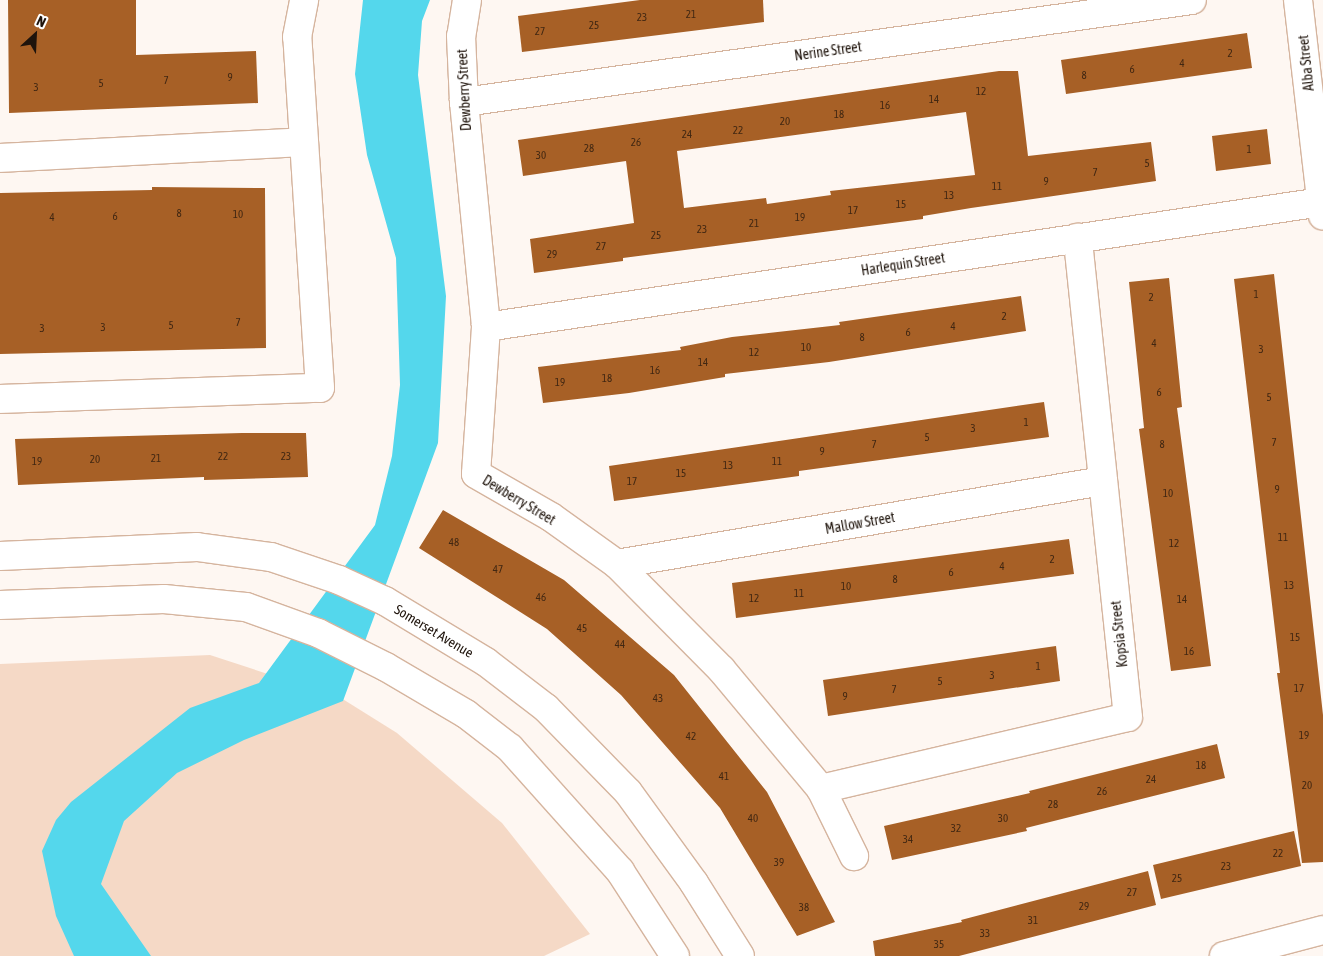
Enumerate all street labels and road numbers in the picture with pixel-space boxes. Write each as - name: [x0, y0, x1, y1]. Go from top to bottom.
- street label: Alba Street: [1295, 34, 1317, 92]
- street label: Nerine Street: [793, 38, 863, 64]
- street label: Dewberry Street: [453, 49, 475, 131]
- street label: Harlequin Street: [860, 249, 946, 279]
- street label: Dewberry Street: [480, 472, 558, 528]
- street label: Mallow Street: [824, 509, 896, 537]
- street label: Kopsia Street: [1107, 600, 1131, 668]
- street label: Somerset Avenue: [392, 601, 476, 661]

